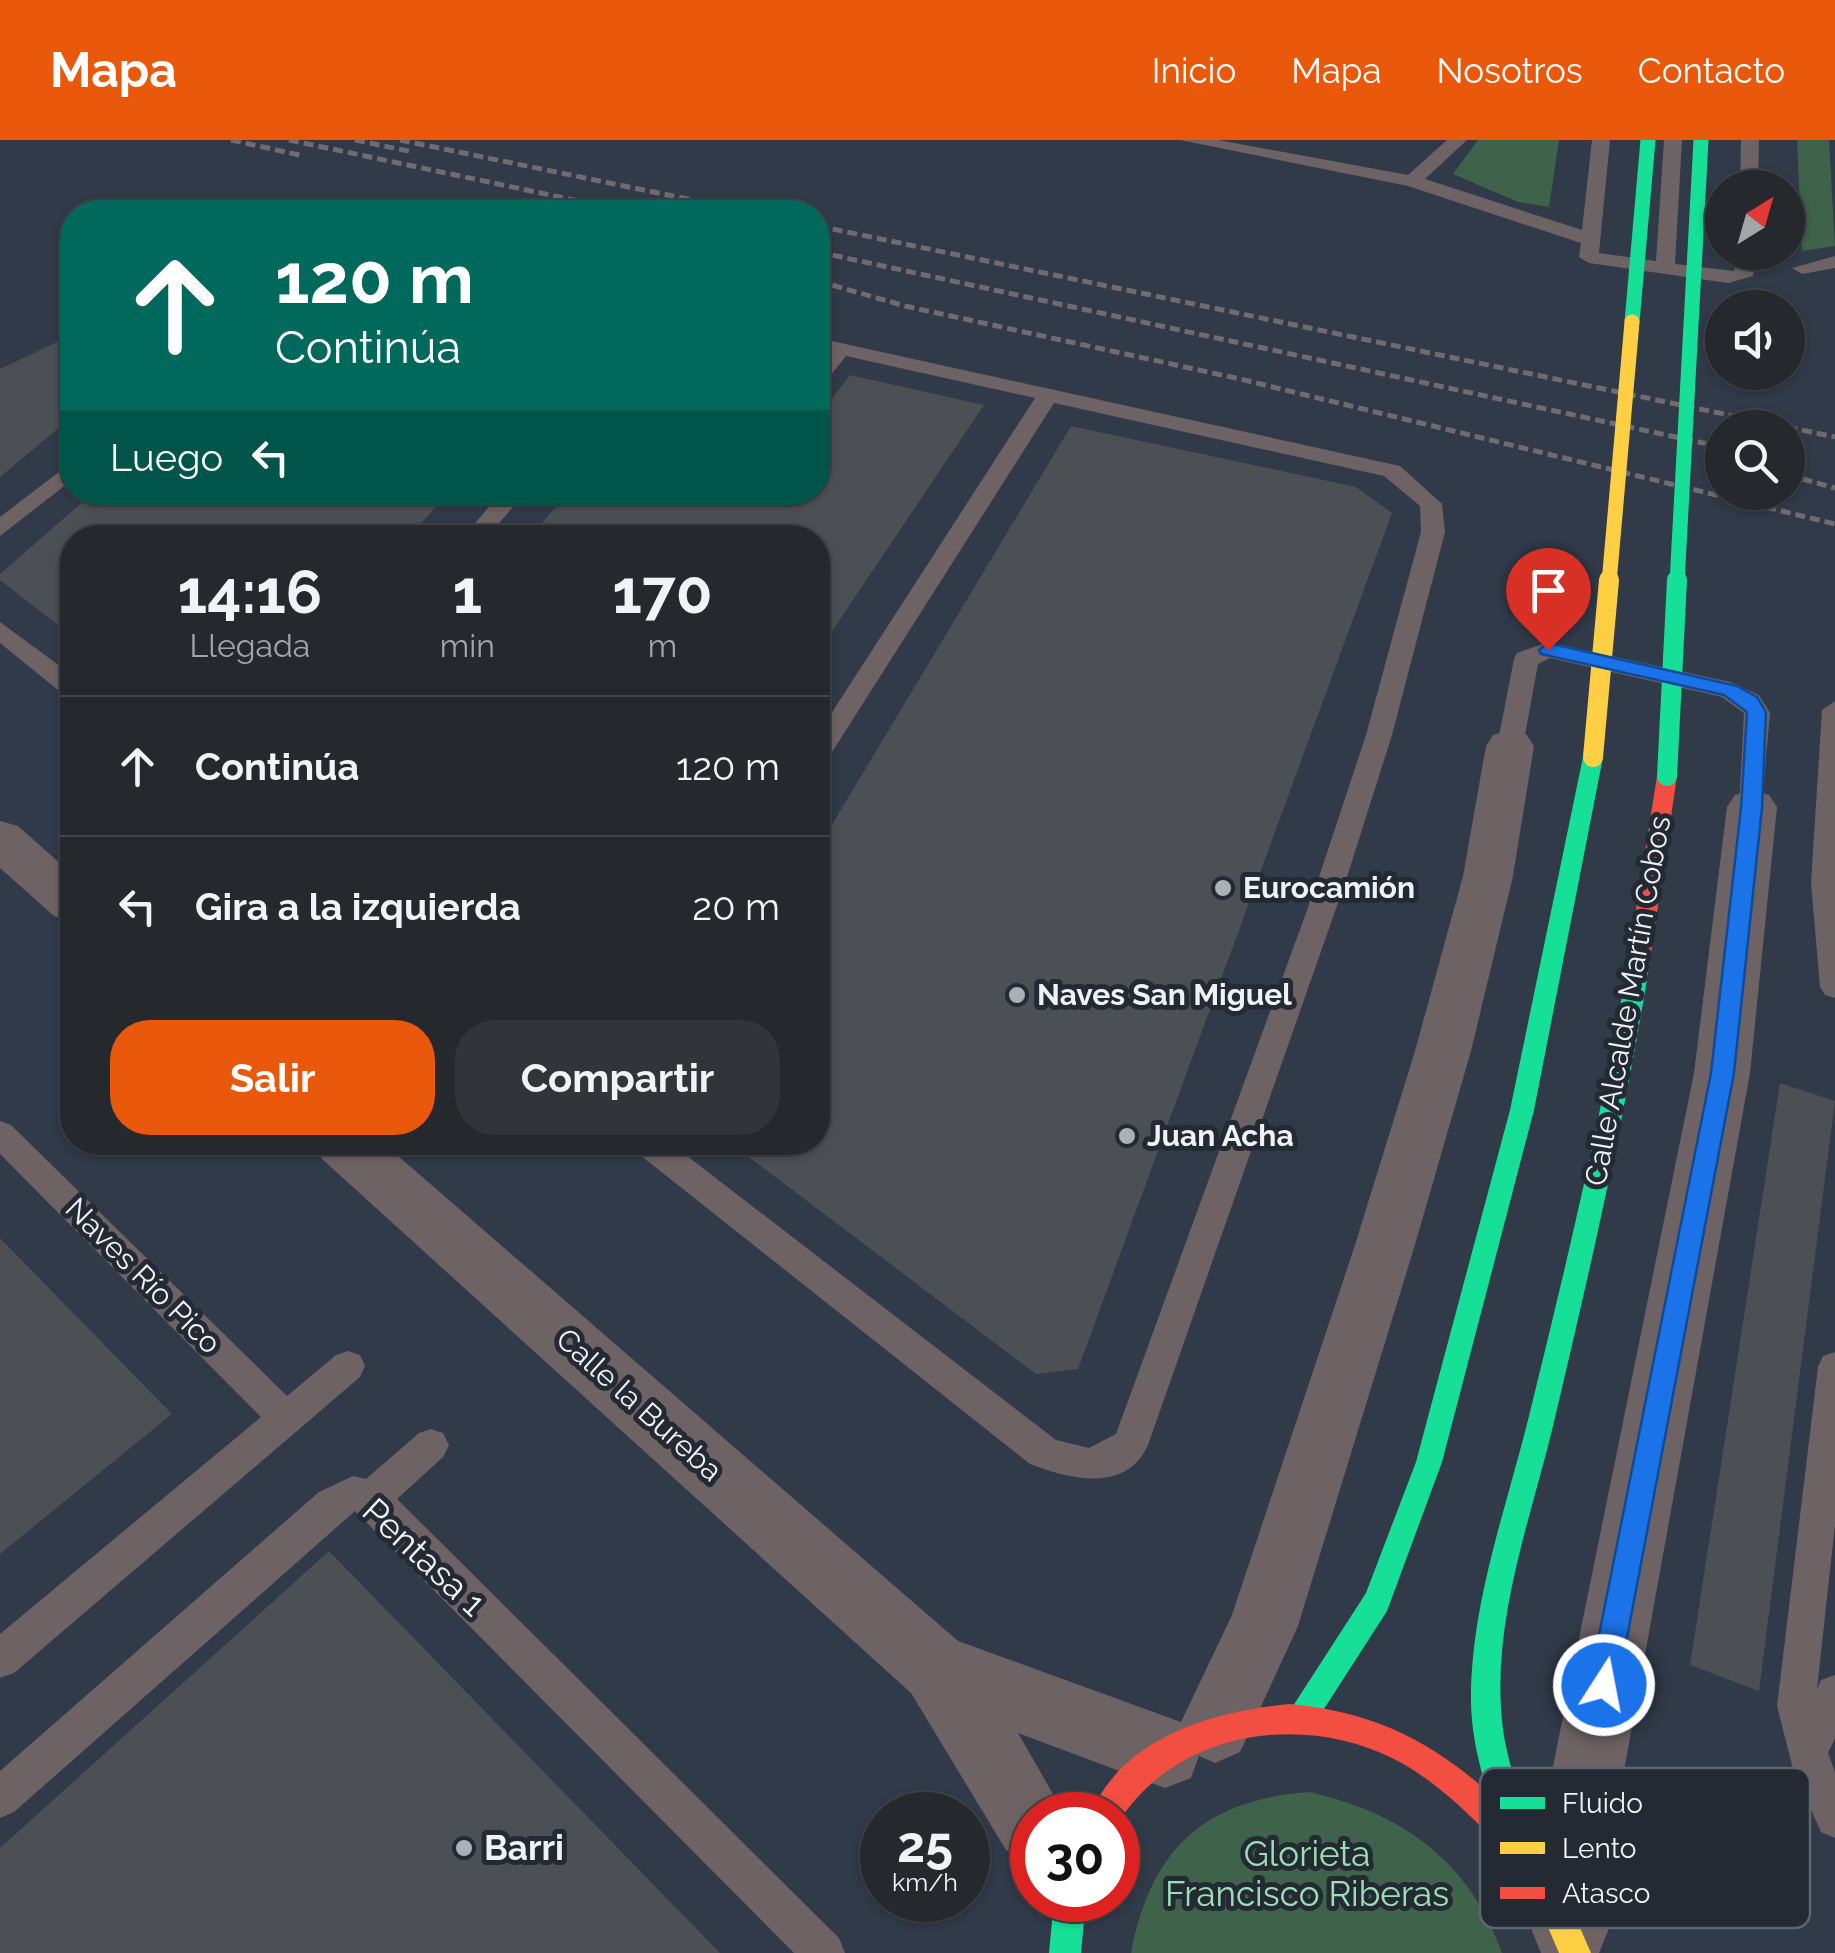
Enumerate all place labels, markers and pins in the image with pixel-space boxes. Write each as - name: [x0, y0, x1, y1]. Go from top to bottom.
- pin: [1506, 548, 1591, 651]
- place label: Eurocamión: [1243, 870, 1415, 905]
- marker: Eurocamión: [1212, 877, 1234, 899]
- place label: Naves San Miguel: [1037, 977, 1292, 1012]
- marker: Naves San Miguel: [1006, 984, 1028, 1006]
- place label: Juan Acha: [1147, 1118, 1294, 1153]
- marker: Juan Acha: [1116, 1125, 1138, 1147]
- place label: Barri: [484, 1827, 564, 1868]
- marker: Barri: [453, 1837, 475, 1859]

